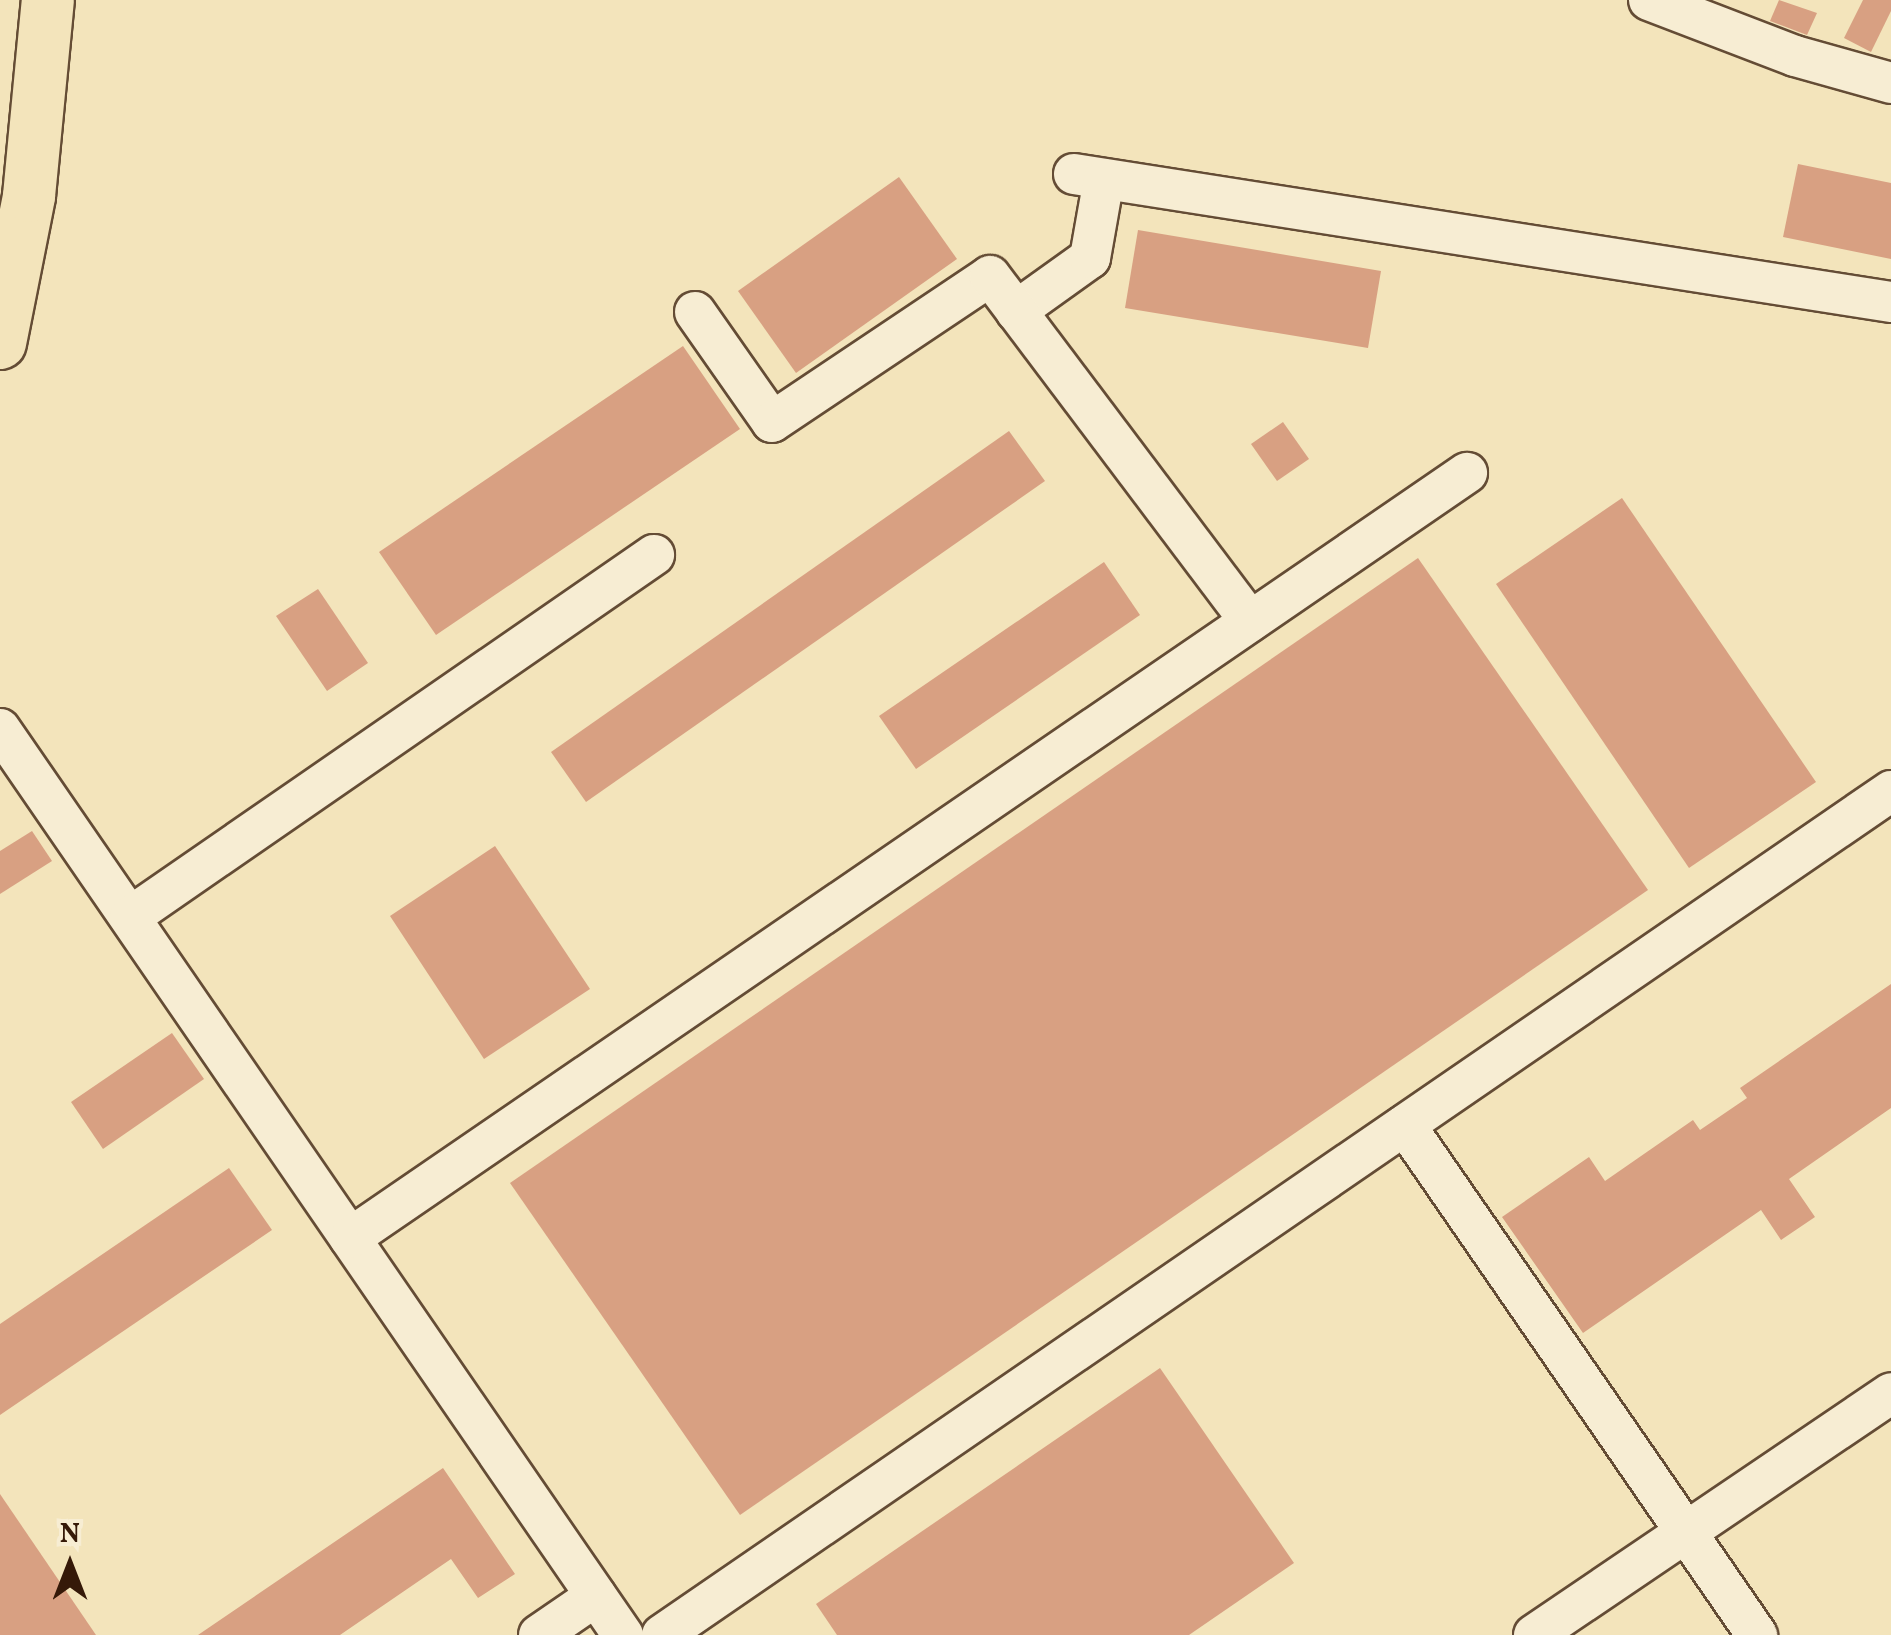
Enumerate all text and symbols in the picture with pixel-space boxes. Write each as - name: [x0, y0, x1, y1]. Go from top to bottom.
- north arrow: [20, 1515, 120, 1615]
- text: N: [60, 1515, 80, 1554]

